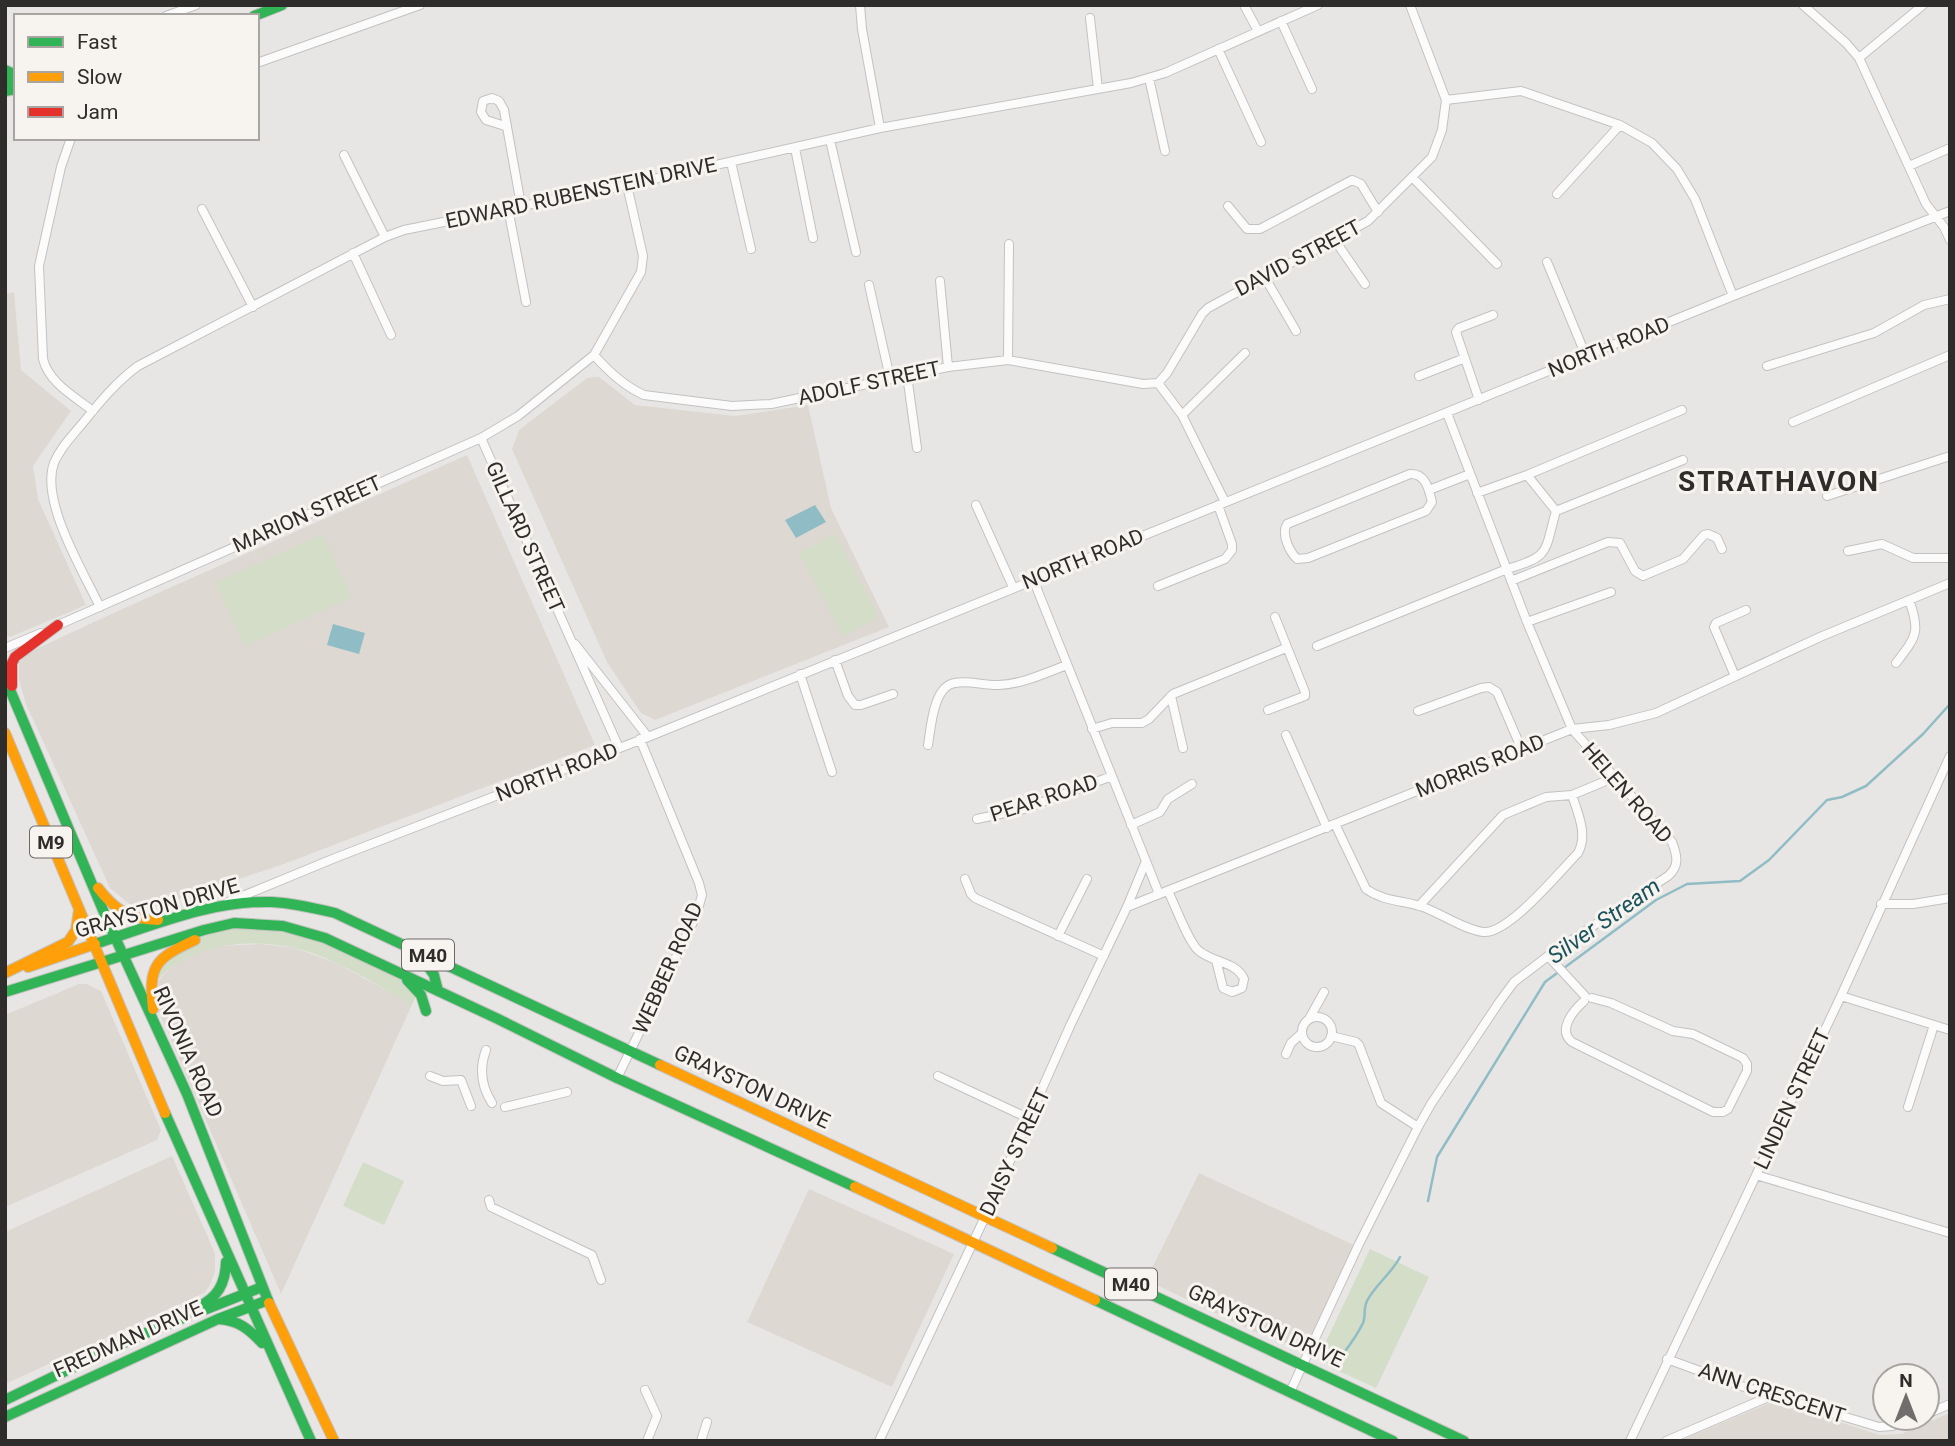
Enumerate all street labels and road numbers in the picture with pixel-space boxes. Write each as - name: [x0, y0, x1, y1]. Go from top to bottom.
- street label: EDWARD RUBENSTEIN DRIVE: [443, 152, 719, 233]
- street label: DAVID STREET: [1231, 215, 1365, 301]
- street label: NORTH ROAD: [1545, 312, 1673, 382]
- street label: ADOLF STREET: [796, 356, 943, 410]
- street label: GILLARD STREET: [481, 458, 569, 617]
- street label: MARION STREET: [229, 470, 385, 558]
- street label: NORTH ROAD: [1019, 524, 1147, 594]
- street label: MORRIS ROAD: [1412, 729, 1548, 803]
- street label: NORTH ROAD: [493, 738, 621, 806]
- street label: HELEN ROAD: [1577, 738, 1677, 848]
- street label: PEAR ROAD: [987, 769, 1101, 827]
- road number: M9: [30, 827, 72, 858]
- street label: GRAYSTON DRIVE: [72, 873, 242, 943]
- street label: WEBBER ROAD: [628, 898, 708, 1038]
- road number: M40: [402, 939, 454, 970]
- street label: RIVONIA ROAD: [148, 983, 228, 1121]
- street label: LINDEN STREET: [1749, 1024, 1835, 1173]
- street label: GRAYSTON DRIVE: [670, 1040, 834, 1134]
- street label: DAISY STREET: [975, 1084, 1055, 1220]
- road number: M40: [1105, 1268, 1157, 1300]
- street label: GRAYSTON DRIVE: [1184, 1279, 1348, 1373]
- street label: FREDMAN DRIVE: [50, 1295, 206, 1383]
- street label: ANN CRESCENT: [1696, 1358, 1849, 1428]

